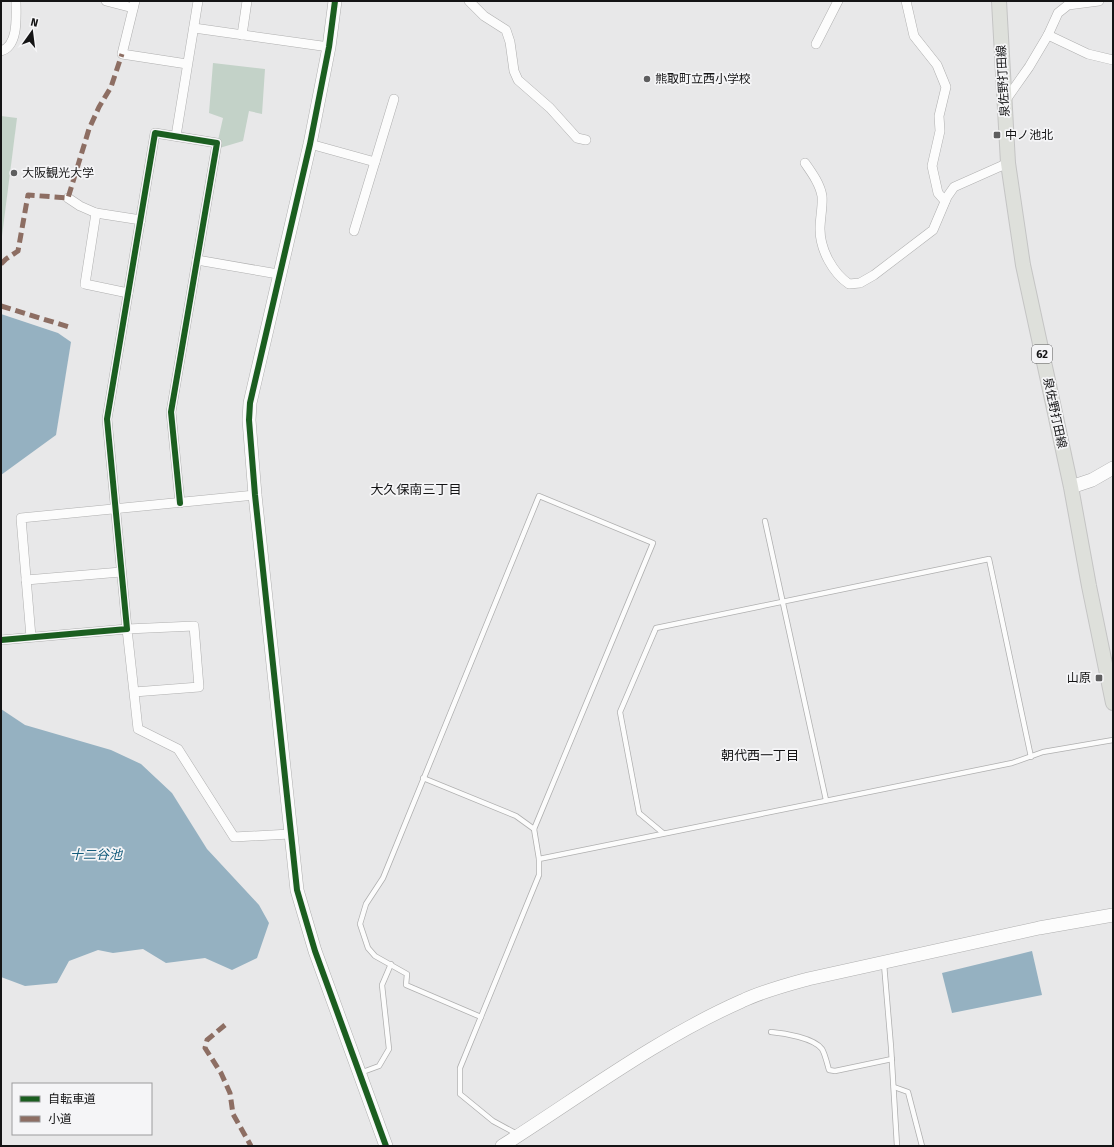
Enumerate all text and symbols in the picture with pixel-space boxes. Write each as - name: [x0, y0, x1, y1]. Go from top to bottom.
- north arrow: [12, 12, 52, 52]
- text: N: [29, 16, 39, 30]
- street label: 泉佐野打田線: [994, 45, 1012, 117]
- place label: 熊取町立西小学校: [655, 72, 751, 86]
- marker: 熊取町立西小学校: [642, 74, 652, 84]
- place label: 中ノ池北: [1005, 128, 1053, 142]
- marker: 中ノ池北: [992, 130, 1002, 140]
- place label: 大阪観光大学: [22, 166, 94, 180]
- marker: 大阪観光大学: [9, 168, 19, 178]
- road number: 62: [1032, 345, 1052, 363]
- street label: 泉佐野打田線: [1041, 376, 1069, 450]
- district label: 大久保南三丁目: [370, 482, 462, 497]
- place label: 山原: [1067, 671, 1091, 685]
- marker: 山原: [1094, 673, 1104, 683]
- district label: 朝代西一丁目: [721, 748, 799, 763]
- water label: 十二谷池: [70, 847, 124, 862]
- legend: [12, 1083, 152, 1135]
- text: 自転車道: [48, 1092, 96, 1106]
- text: 小道: [48, 1112, 72, 1126]

